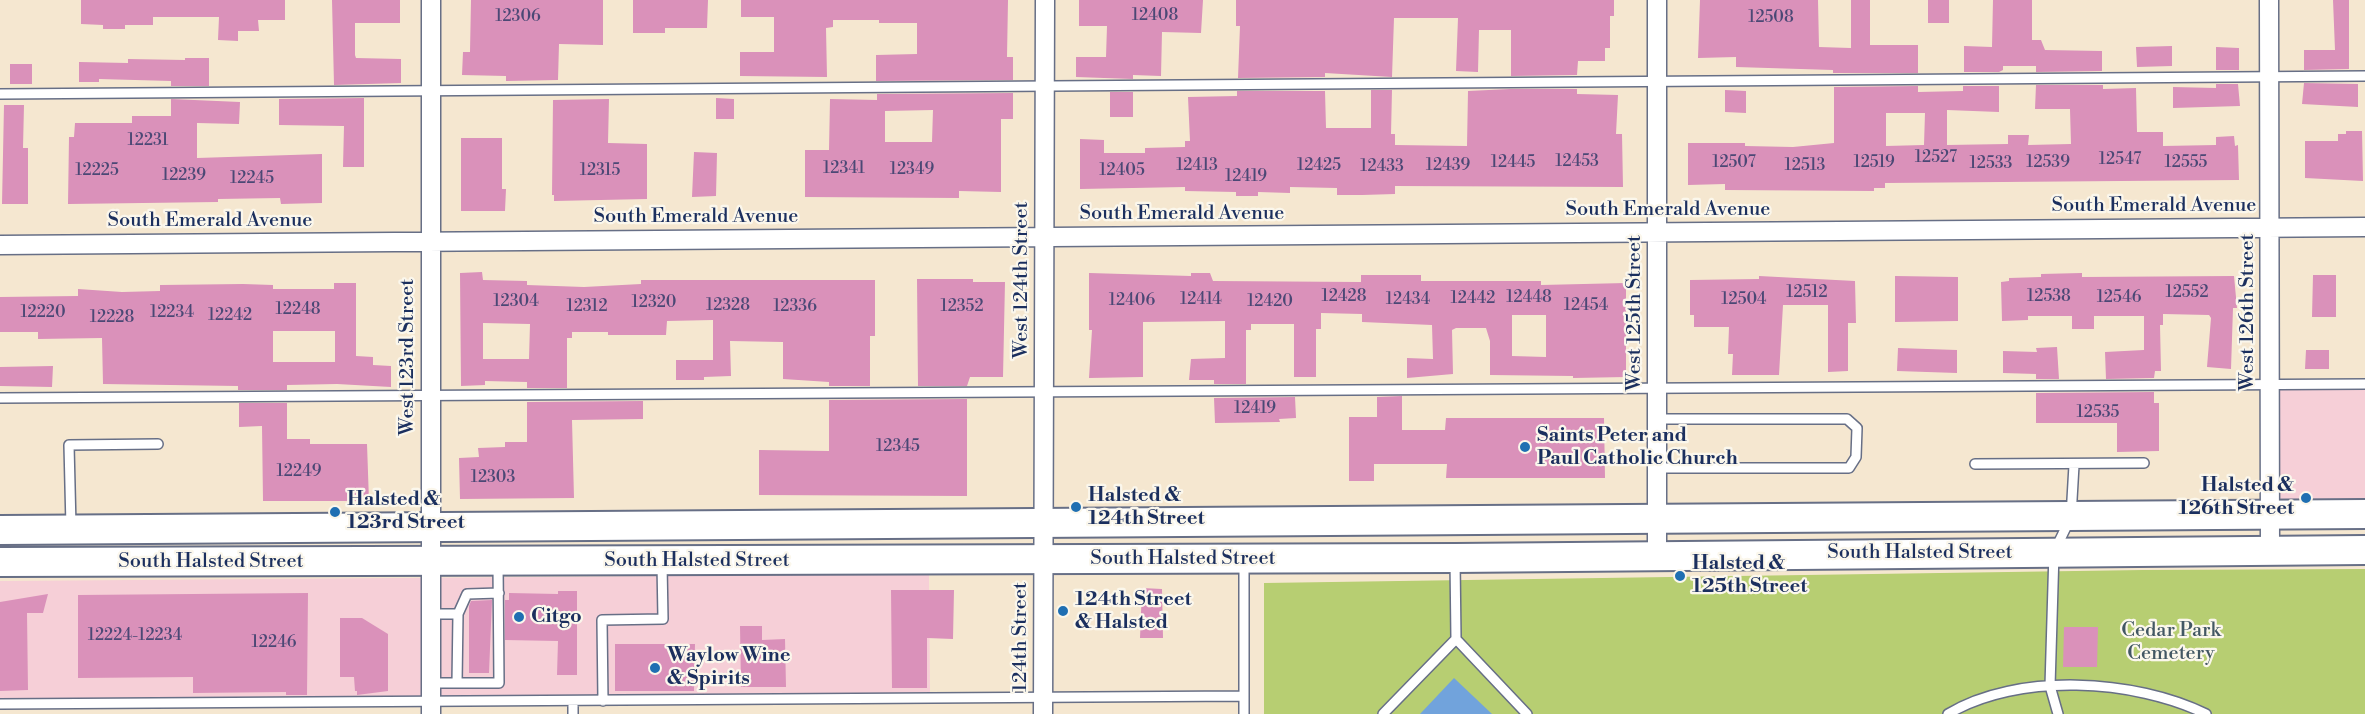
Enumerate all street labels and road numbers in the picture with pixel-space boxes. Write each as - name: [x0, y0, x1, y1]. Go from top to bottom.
- street label: South Emerald Avenue: [2052, 194, 2256, 218]
- street label: South Emerald Avenue: [1566, 198, 1770, 222]
- street label: West 124th Street: [1010, 201, 1034, 359]
- street label: South Emerald Avenue: [1080, 202, 1284, 226]
- street label: South Emerald Avenue: [594, 205, 798, 229]
- street label: South Emerald Avenue: [108, 209, 312, 233]
- street label: West 126th Street: [2236, 233, 2260, 391]
- street label: West 125th Street: [1623, 235, 1647, 391]
- street label: West 123rd Street: [396, 279, 420, 435]
- street label: South Halsted Street: [1827, 541, 2013, 565]
- street label: South Halsted Street: [1090, 547, 1276, 571]
- street label: South Halsted Street: [604, 549, 790, 573]
- street label: South Halsted Street: [118, 550, 304, 574]
- street label: 124th Street: [1009, 582, 1033, 692]

